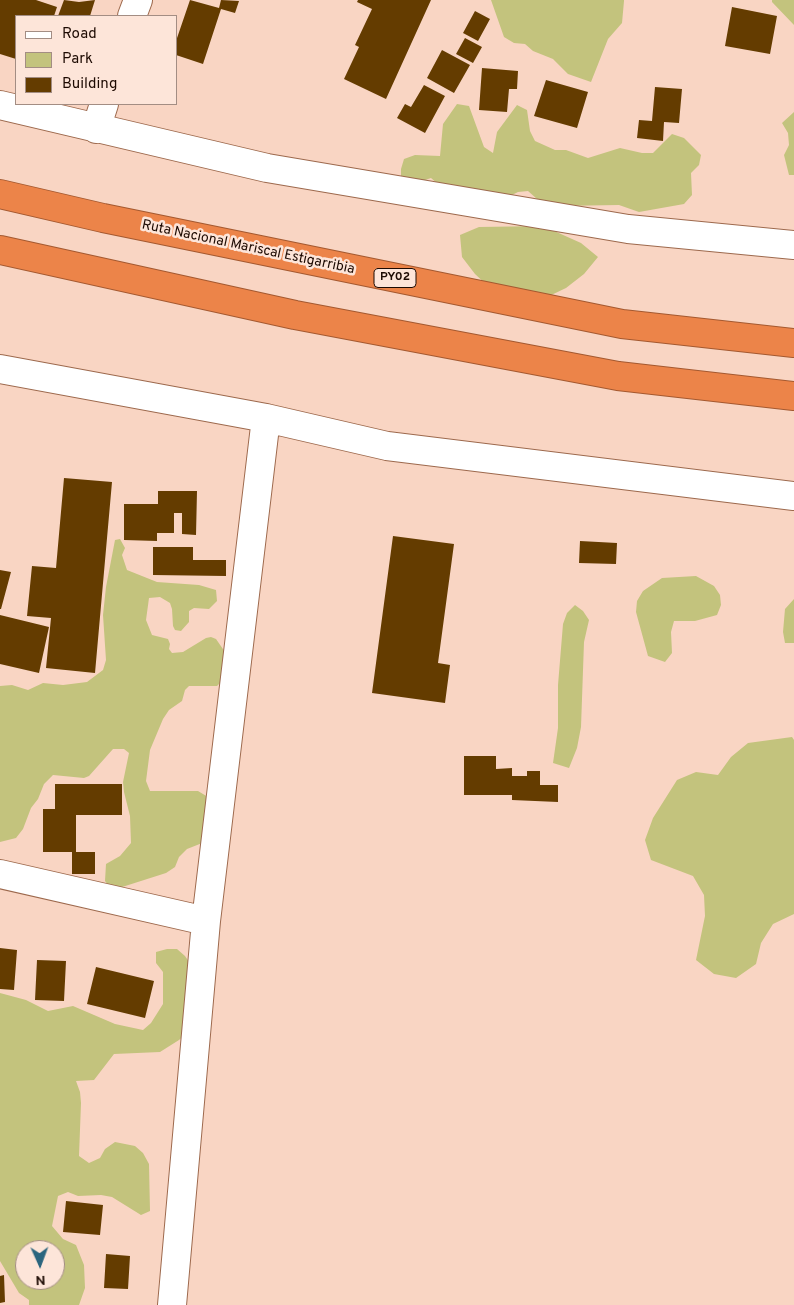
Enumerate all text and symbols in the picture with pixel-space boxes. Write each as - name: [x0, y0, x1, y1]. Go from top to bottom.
- legend: [15, 15, 178, 105]
- text: Road: [62, 25, 97, 44]
- text: Park: [62, 50, 93, 69]
- text: Building: [62, 75, 117, 94]
- street label: Ruta Nacional Mariscal Estigarribia: [140, 217, 356, 279]
- road number: PY02: [374, 268, 416, 288]
- north arrow: [15, 1240, 65, 1290]
- text: N: [35, 1271, 46, 1288]

